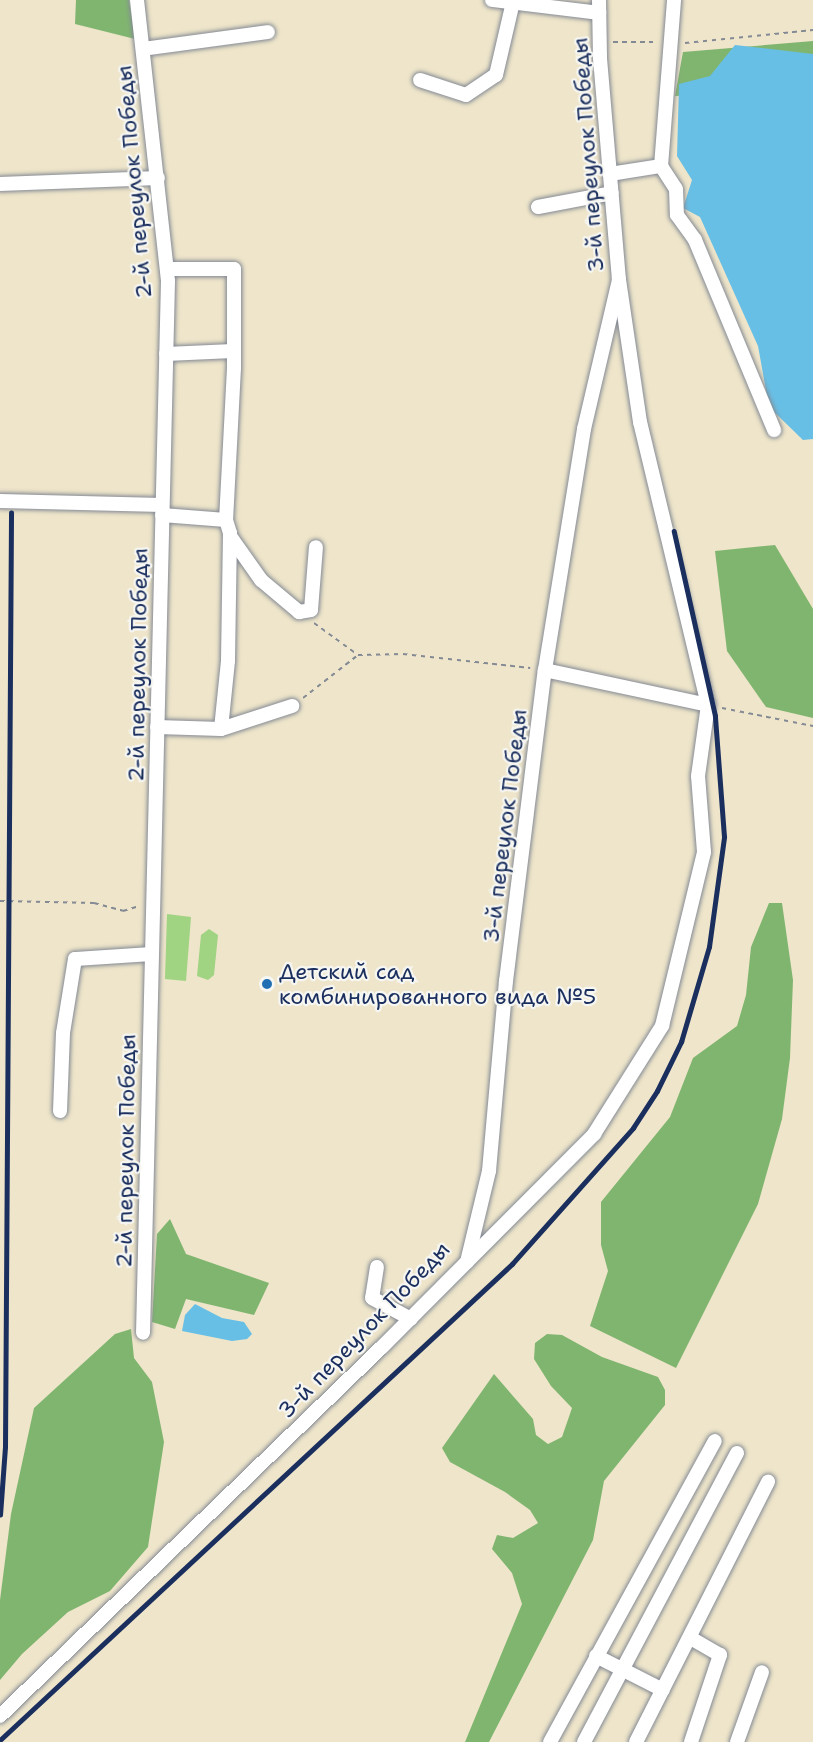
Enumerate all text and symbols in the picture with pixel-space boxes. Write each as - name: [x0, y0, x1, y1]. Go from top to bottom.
- street label: 3-й переулок Победы: [567, 37, 609, 273]
- street label: 2-й переулок Победы: [111, 64, 157, 300]
- street label: 2-й переулок Победы: [123, 548, 153, 782]
- street label: 3-й переулок Победы: [478, 708, 532, 944]
- place label: Детский сад комбинированного вида №5: [279, 958, 596, 1010]
- marker: Детский сад комбинированного вида №5: [260, 977, 274, 991]
- street label: 2-й переулок Победы: [111, 1034, 141, 1268]
- street label: 3-й переулок Победы: [273, 1236, 455, 1424]

